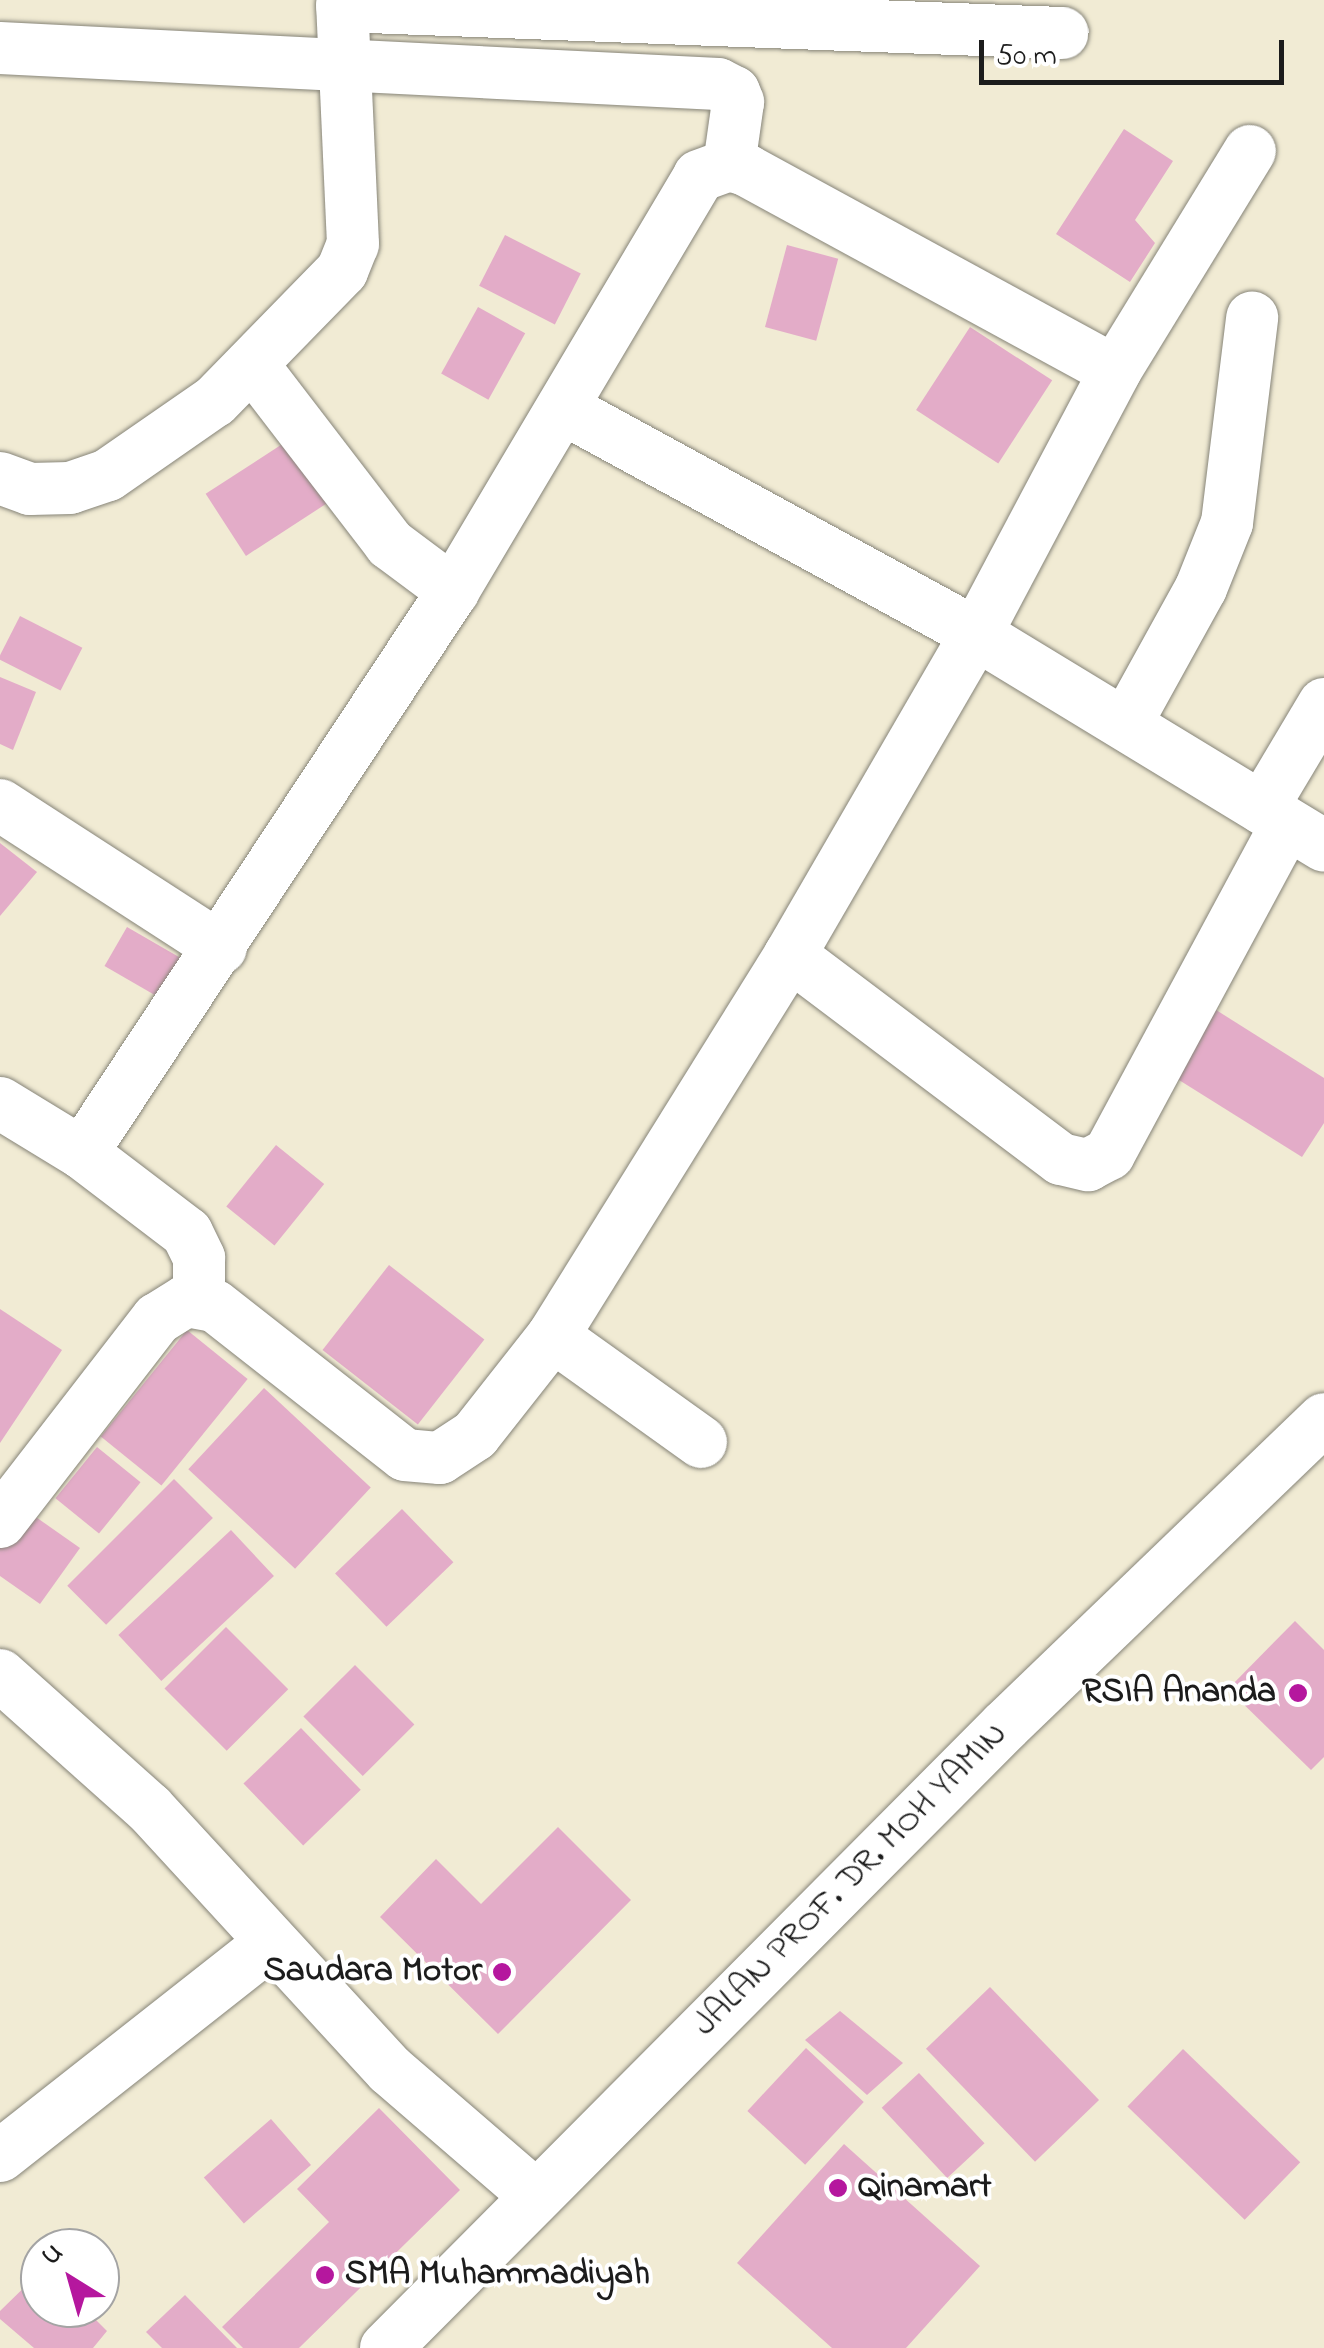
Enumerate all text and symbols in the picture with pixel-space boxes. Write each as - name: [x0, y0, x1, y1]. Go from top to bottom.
- scale bar: [984, 20, 1289, 82]
- text: 50 m: [996, 35, 1057, 79]
- place label: RSIA Ananda: [1082, 1672, 1276, 1714]
- marker: RSIA Ananda: [1285, 1680, 1311, 1706]
- street label: JALAN PROF. DR. MOH YAMIN: [685, 1714, 1017, 2046]
- place label: Saudara Motor: [263, 1951, 482, 1993]
- marker: Saudara Motor: [491, 1961, 513, 1983]
- place label: Qinamart: [858, 2167, 992, 2209]
- marker: Qinamart: [827, 2177, 849, 2199]
- north arrow: [20, 2228, 120, 2328]
- text: U: [33, 2234, 72, 2277]
- place label: SMA Muhammadiyah: [345, 2254, 650, 2296]
- marker: SMA Muhammadiyah: [314, 2264, 336, 2286]

